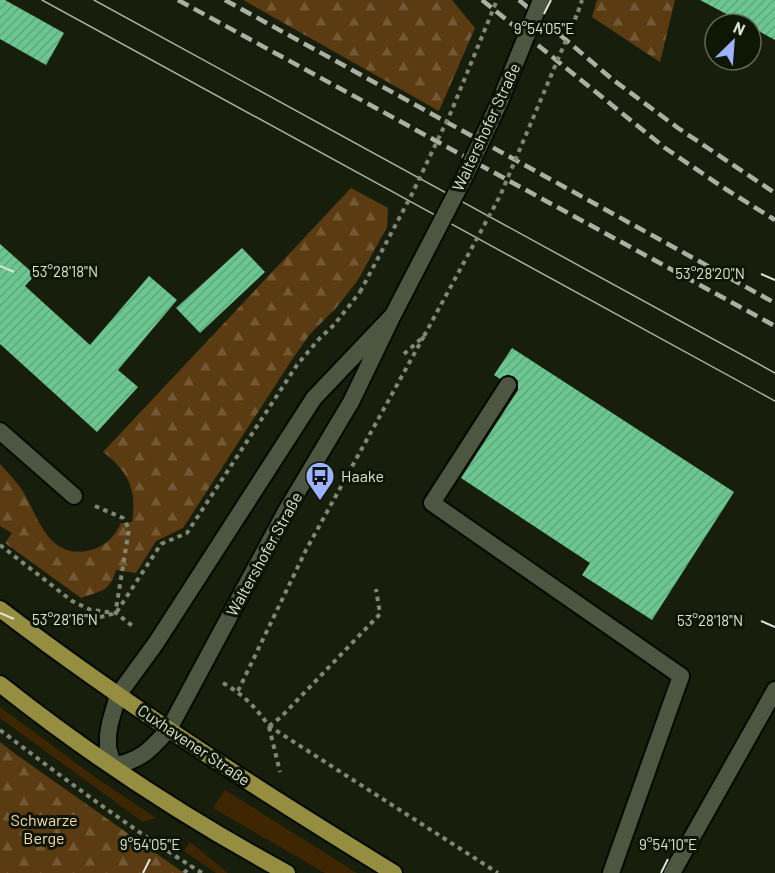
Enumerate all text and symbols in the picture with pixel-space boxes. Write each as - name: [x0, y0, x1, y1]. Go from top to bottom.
- north arrow: [703, 12, 763, 72]
- text: N: [731, 17, 748, 39]
- text: 9°54'05"E: [514, 19, 574, 37]
- street label: Waltershofer Straße: [448, 60, 524, 194]
- text: 53°28'18"N: [32, 262, 98, 280]
- text: 53°28'20"N: [675, 264, 745, 282]
- bus stop icon: Haake: [304, 460, 336, 502]
- place label: Haake: [341, 466, 384, 485]
- street label: Waltershofer Straße: [222, 488, 306, 619]
- text: 53°28'16"N: [32, 610, 98, 628]
- text: 53°28'18"N: [677, 611, 743, 629]
- street label: Cuxhavener Straße: [135, 700, 254, 789]
- park label: Schwarze Berge: [10, 810, 78, 847]
- text: 9°54'05"E: [120, 835, 180, 853]
- text: 9°54'10"E: [639, 835, 697, 853]

